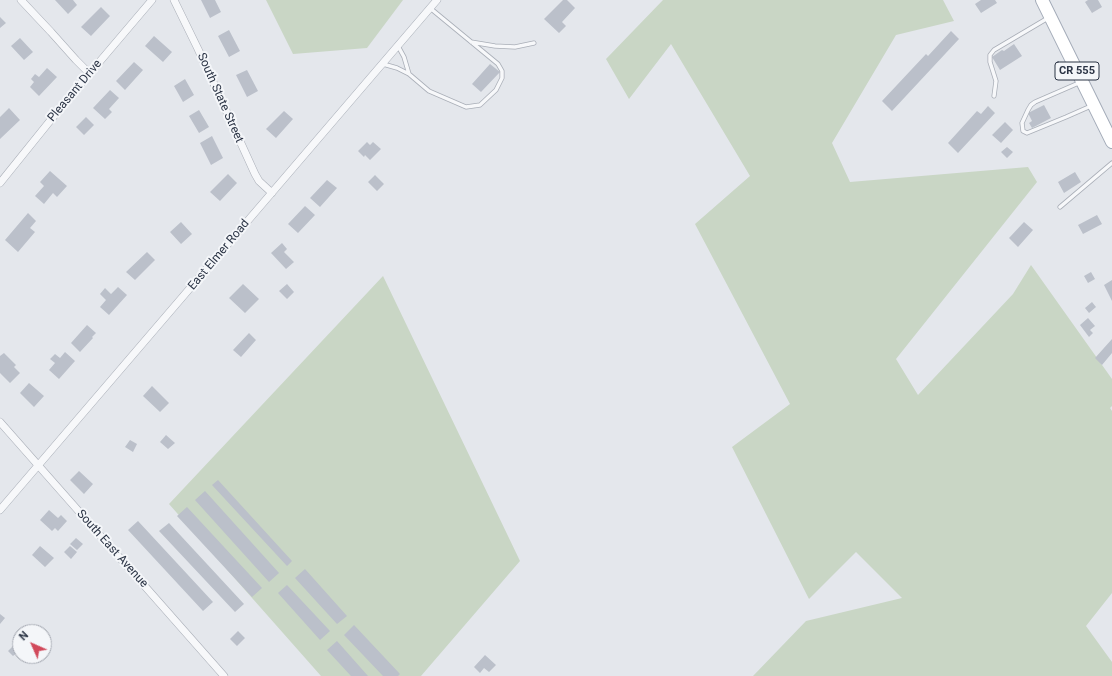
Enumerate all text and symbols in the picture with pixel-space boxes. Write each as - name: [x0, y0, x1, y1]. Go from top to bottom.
- street label: South State Street: [194, 51, 246, 145]
- street label: Pleasant Drive: [45, 57, 105, 125]
- road number: CR 555: [1055, 62, 1099, 80]
- street label: East Elmer Road: [185, 217, 253, 293]
- street label: South East Avenue: [73, 507, 151, 591]
- north arrow: [12, 624, 52, 664]
- text: N: [17, 629, 31, 643]

